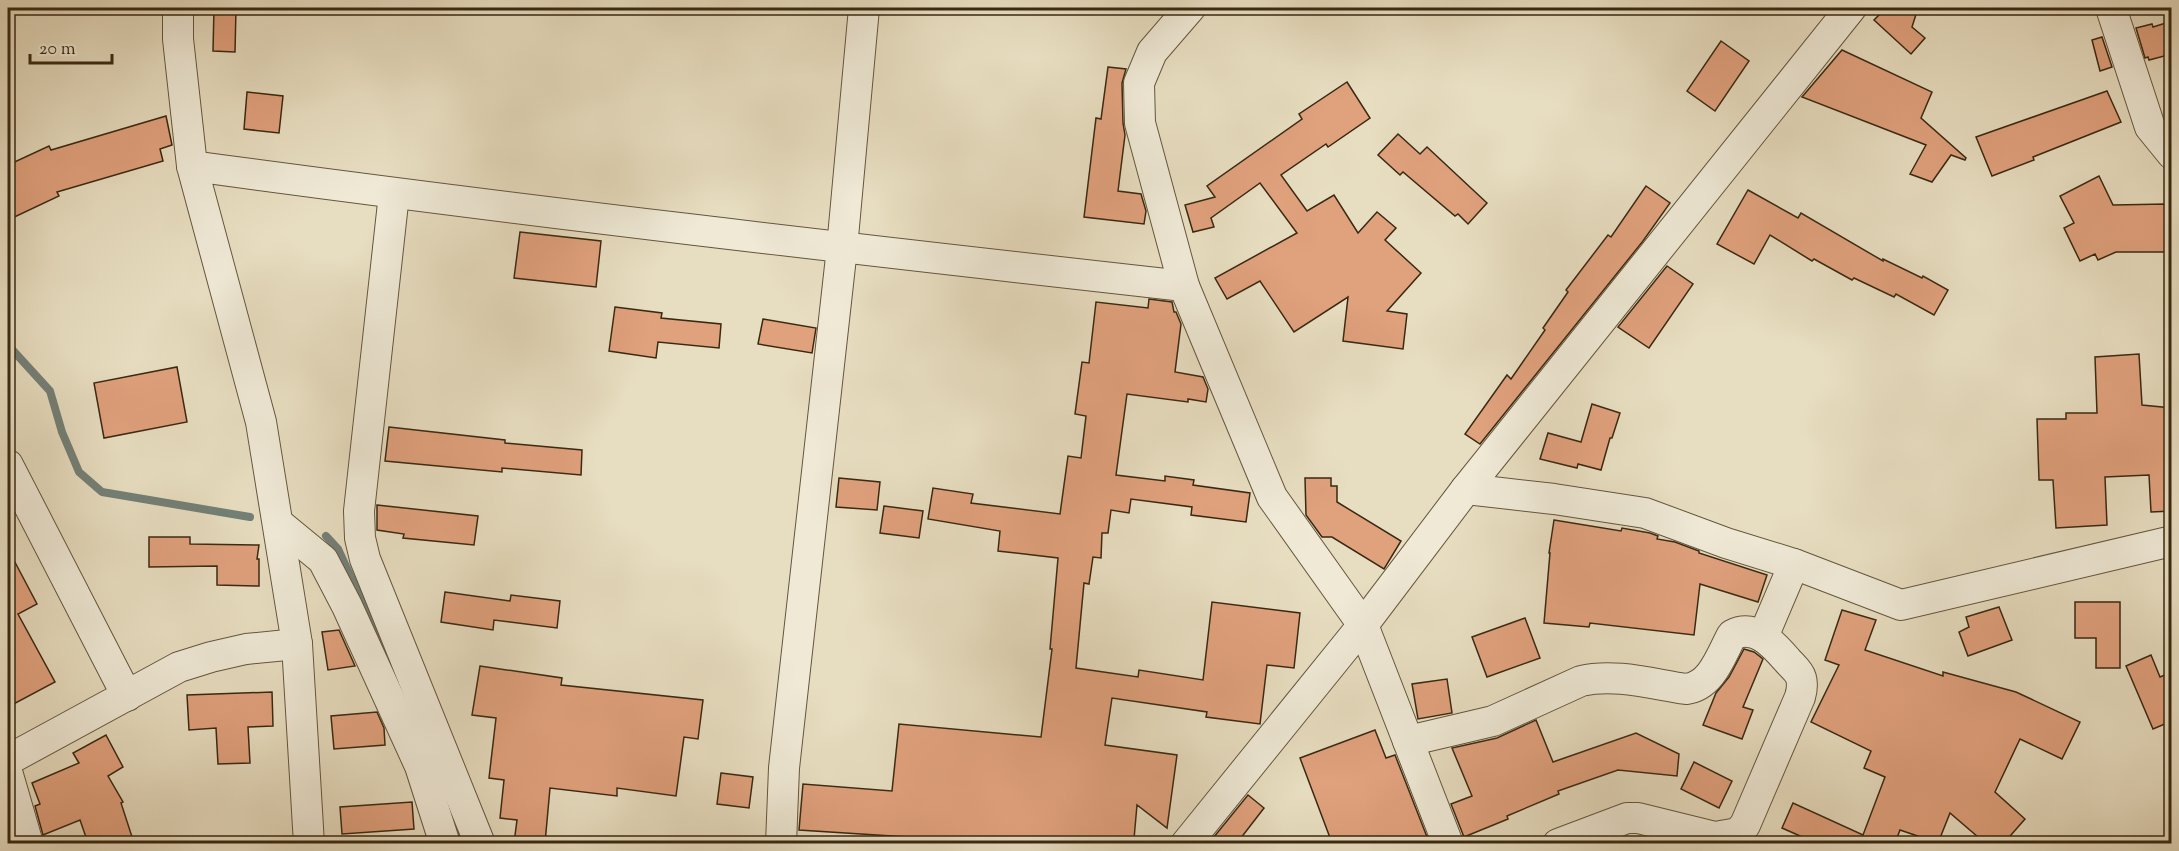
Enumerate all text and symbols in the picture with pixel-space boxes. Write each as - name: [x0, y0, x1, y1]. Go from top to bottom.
- scale bar: [30, 27, 112, 65]
- text: 20 m: [39, 37, 76, 63]

